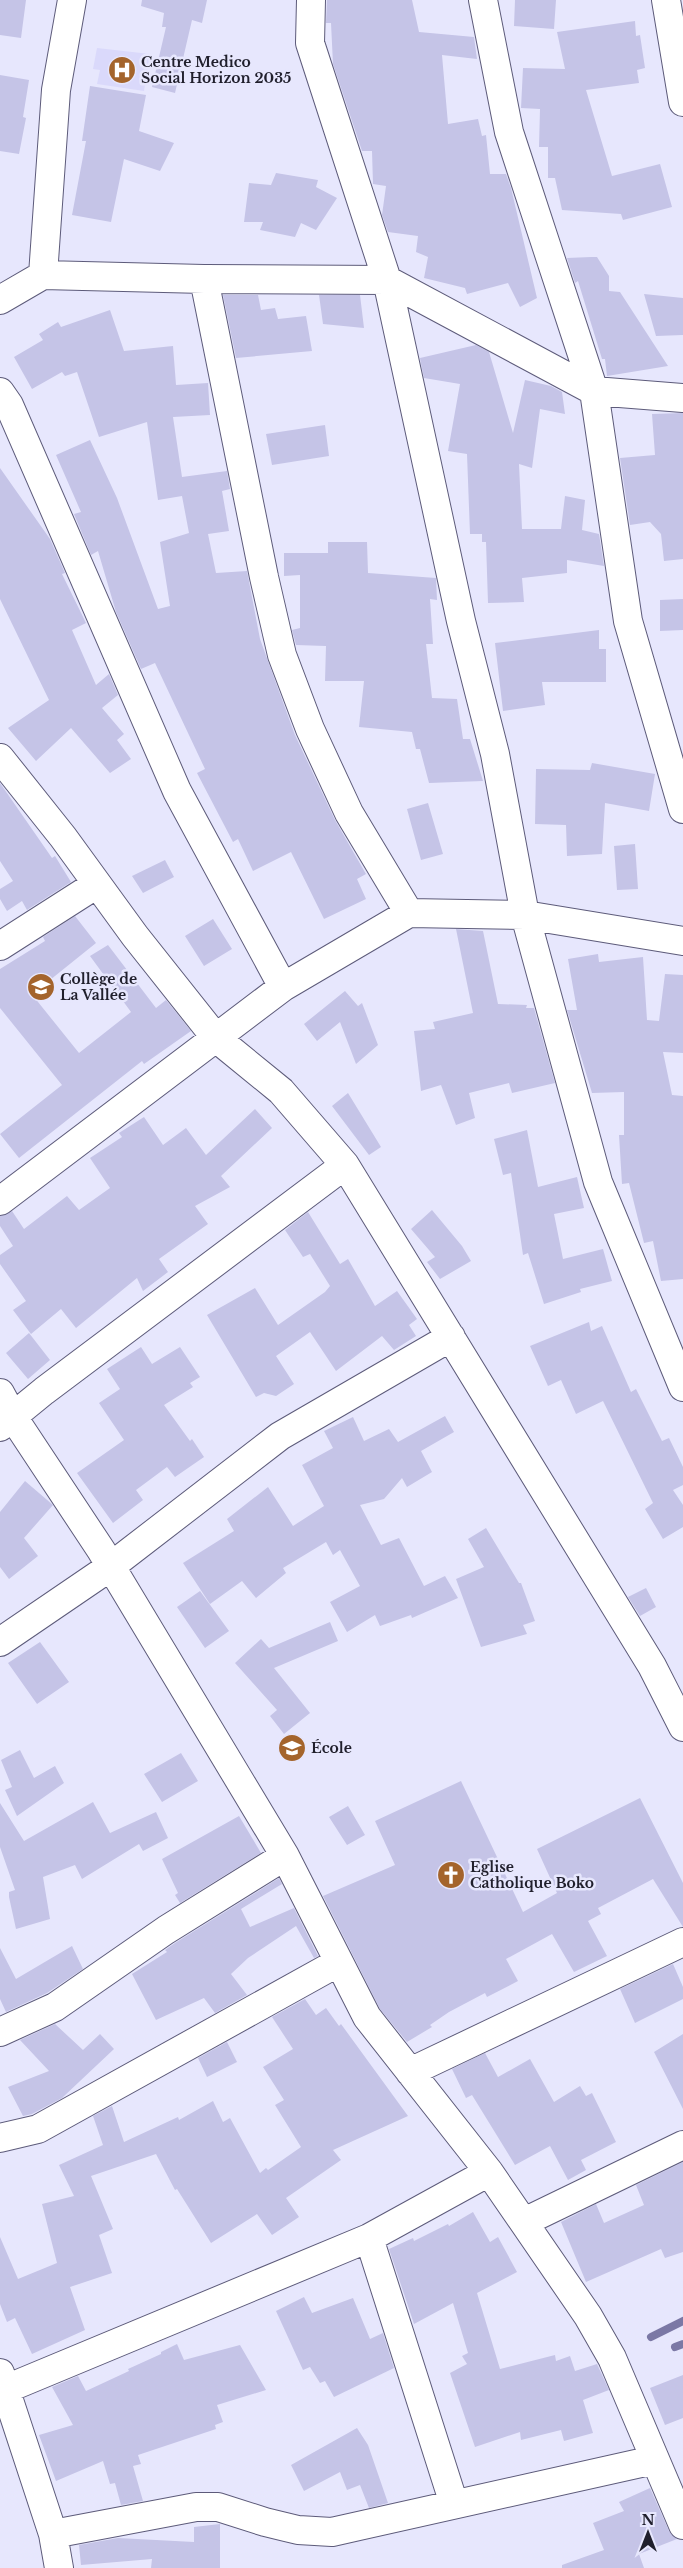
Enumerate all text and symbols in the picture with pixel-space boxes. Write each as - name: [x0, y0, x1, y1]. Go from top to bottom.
- place label: Centre Medico Social Horizon 2035: [141, 53, 291, 87]
- hospital icon: Centre Medico Social Horizon 2035: [107, 55, 137, 85]
- place label: Collège de La Vallée: [60, 970, 137, 1004]
- school or university icon: Collège de La Vallée: [26, 972, 56, 1002]
- school or university icon: École: [277, 1733, 307, 1763]
- place label: École: [311, 1739, 352, 1757]
- place label: Eglise Catholique Boko: [470, 1858, 594, 1892]
- church icon: Eglise Catholique Boko: [436, 1860, 466, 1890]
- north arrow: [623, 2508, 673, 2558]
- text: N: [641, 2511, 655, 2529]

